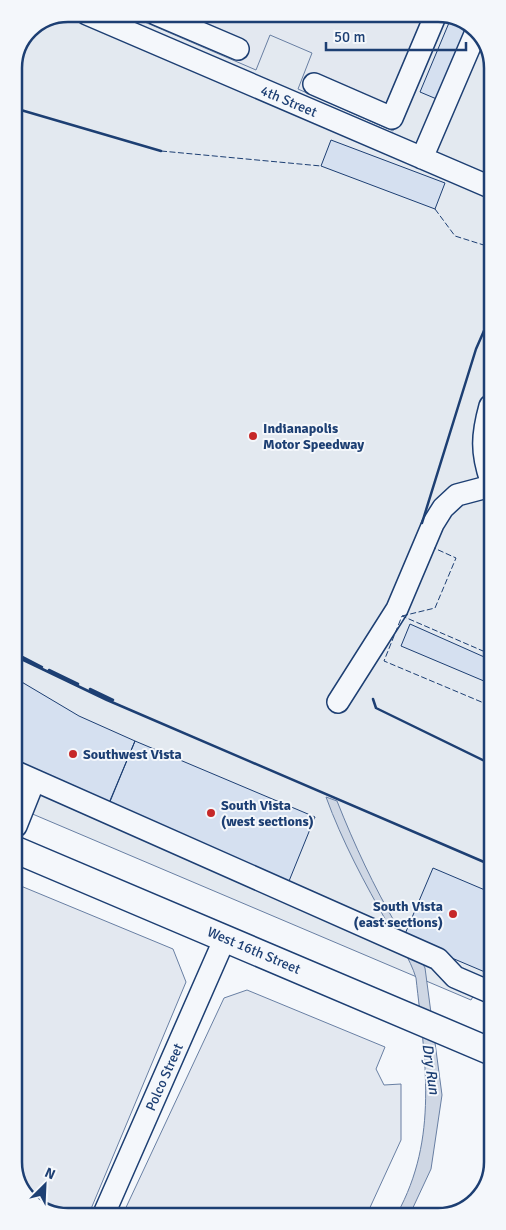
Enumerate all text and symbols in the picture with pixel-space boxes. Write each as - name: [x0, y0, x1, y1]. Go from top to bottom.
- scale bar: [326, 20, 466, 52]
- text: 50 m: [334, 28, 365, 46]
- street label: 4th Street: [258, 82, 320, 121]
- place label: Indianapolis Motor Speedway: [263, 420, 364, 453]
- marker: Indianapolis Motor Speedway: [247, 430, 259, 442]
- place label: Southwest Vista: [83, 746, 182, 763]
- marker: Southwest Vista: [67, 748, 79, 760]
- place label: South Vista (west sections): [221, 797, 314, 830]
- marker: South Vista (west sections): [205, 807, 217, 819]
- place label: South Vista (east sections): [353, 898, 443, 931]
- marker: South Vista (east sections): [447, 908, 459, 920]
- street label: West 16th Street: [205, 923, 303, 978]
- street label: Polco Street: [142, 1041, 187, 1114]
- water label: Dry Run: [419, 1042, 444, 1096]
- north arrow: [20, 1160, 70, 1210]
- text: N: [42, 1164, 58, 1183]

